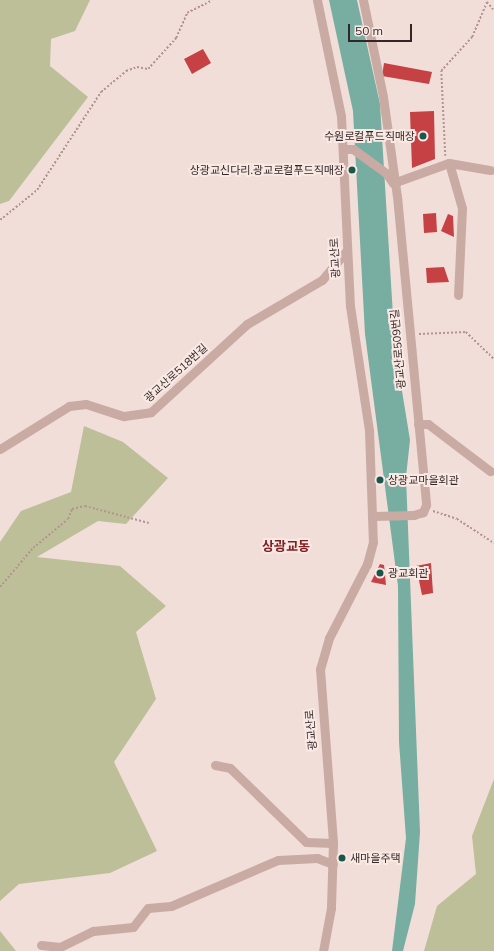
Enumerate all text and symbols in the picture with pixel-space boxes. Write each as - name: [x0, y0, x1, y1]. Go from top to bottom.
- scale bar: [350, 16, 414, 42]
- text: 50 m: [355, 23, 383, 38]
- place label: 수원로컬푸드직매장: [324, 129, 415, 143]
- marker: 수원로컬푸드직매장: [418, 131, 428, 141]
- place label: 상광교신다리.광교로컬푸드직매장: [190, 163, 344, 177]
- marker: 상광교신다리.광교로컬푸드직매장: [347, 165, 357, 175]
- street label: 광교산로: [327, 237, 343, 279]
- street label: 광교산로509번길: [388, 308, 408, 390]
- street label: 광교산로518번길: [142, 341, 210, 405]
- place label: 상광교마을회관: [388, 473, 459, 487]
- marker: 상광교마을회관: [375, 475, 385, 485]
- district label: 상광교동: [262, 538, 310, 554]
- place label: 광교회관: [388, 566, 428, 580]
- marker: 광교회관: [375, 568, 385, 578]
- street label: 광교산로: [303, 709, 319, 751]
- place label: 새마을주택: [350, 851, 401, 865]
- marker: 새마을주택: [337, 853, 347, 863]

